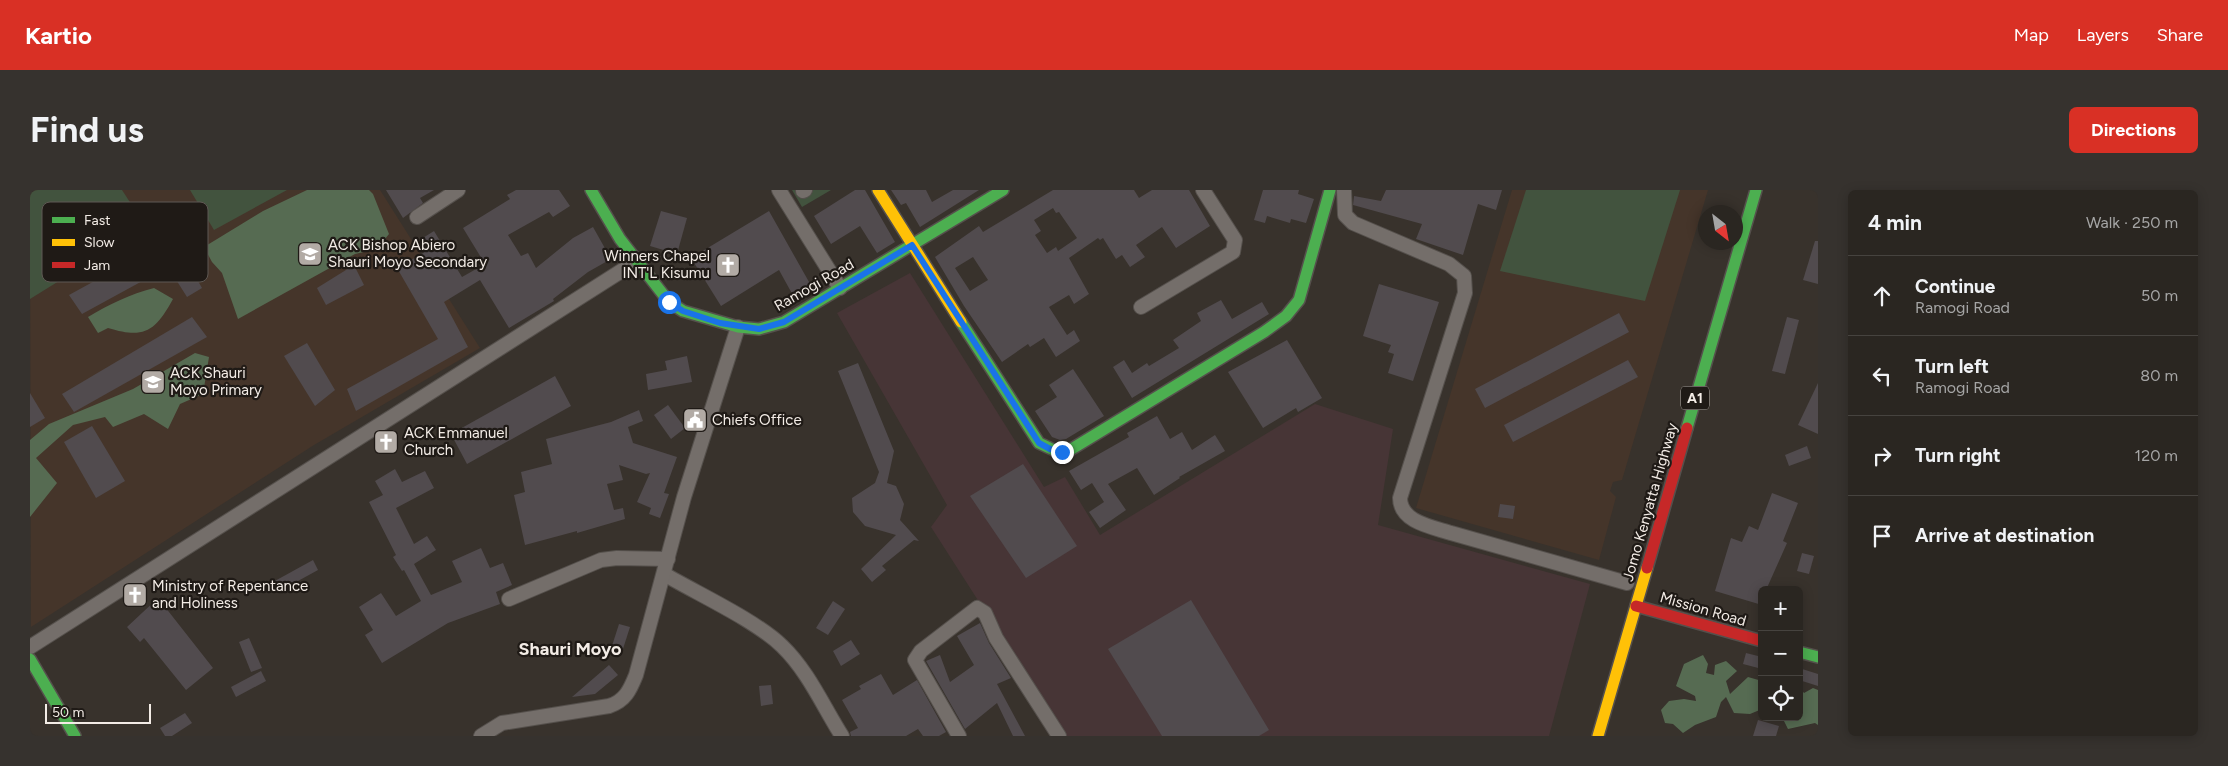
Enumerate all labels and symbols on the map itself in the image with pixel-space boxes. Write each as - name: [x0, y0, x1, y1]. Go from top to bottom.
- legend: [42, 202, 208, 282]
- north arrow: [1698, 205, 1743, 250]
- text: Fast: [84, 212, 110, 229]
- text: Slow: [84, 234, 115, 251]
- place label: ACK Bishop Abiero Shauri Moyo Secondary: [328, 236, 487, 271]
- school or university icon: ACK Bishop Abiero Shauri Moyo Secondary: [297, 241, 323, 267]
- place label: Winners Chapel INT'L Kisumu: [604, 247, 710, 282]
- church icon: Winners Chapel INT'L Kisumu: [715, 252, 741, 278]
- street label: Ramogi Road: [771, 255, 857, 315]
- text: Jam: [84, 257, 110, 274]
- route start: [658, 291, 681, 314]
- place label: ACK Shauri Moyo Primary: [170, 364, 262, 399]
- school or university icon: ACK Shauri Moyo Primary: [140, 369, 166, 395]
- road number: A1: [1681, 387, 1709, 410]
- public building icon: Chiefs Office: [682, 407, 708, 433]
- place label: Chiefs Office: [712, 411, 802, 429]
- street label: Jomo Kenyatta Highway: [1619, 421, 1681, 583]
- place label: ACK Emmanuel Church: [404, 424, 508, 459]
- church icon: ACK Emmanuel Church: [373, 429, 399, 455]
- route end: [1051, 441, 1074, 464]
- place label: Ministry of Repentance and Holiness: [152, 577, 308, 612]
- church icon: Ministry of Repentance and Holiness: [122, 582, 148, 608]
- street label: Mission Road: [1658, 588, 1748, 630]
- district label: Shauri Moyo: [519, 638, 621, 660]
- scale bar: [45, 701, 151, 724]

